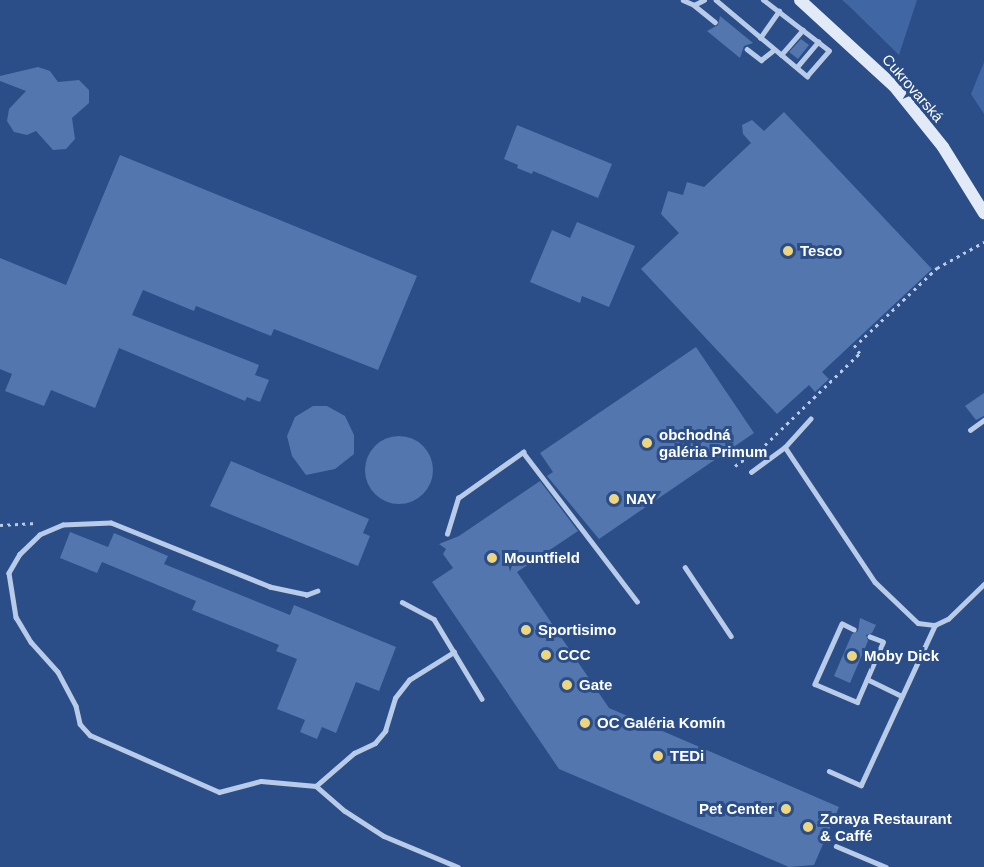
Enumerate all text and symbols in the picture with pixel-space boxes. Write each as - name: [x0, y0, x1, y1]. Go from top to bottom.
- street label: Cukrovarská: [879, 50, 947, 126]
- place label: Tesco: [800, 242, 842, 260]
- marker: Tesco: [781, 244, 795, 258]
- place label: obchodná galéria Primum: [659, 425, 767, 460]
- marker: obchodná galéria Primum: [640, 436, 654, 450]
- place label: NAY: [626, 490, 656, 508]
- marker: NAY: [607, 492, 621, 506]
- place label: Mountfield: [504, 549, 580, 567]
- marker: Mountfield: [485, 551, 499, 565]
- place label: Sportisimo: [538, 621, 616, 639]
- marker: Sportisimo: [519, 623, 533, 637]
- place label: CCC: [558, 646, 590, 664]
- place label: Moby Dick: [864, 647, 939, 665]
- marker: CCC: [539, 648, 553, 662]
- marker: Moby Dick: [845, 649, 859, 663]
- place label: Gate: [579, 676, 612, 694]
- marker: Gate: [560, 678, 574, 692]
- place label: OC Galéria Komín: [597, 714, 725, 732]
- marker: OC Galéria Komín: [578, 716, 592, 730]
- place label: TEDi: [670, 747, 704, 765]
- marker: TEDi: [651, 749, 665, 763]
- place label: Pet Center: [699, 800, 774, 818]
- marker: Pet Center: [779, 802, 793, 816]
- place label: Zoraya Restaurant & Caffé: [820, 809, 952, 844]
- marker: Zoraya Restaurant & Caffé: [801, 820, 815, 834]

